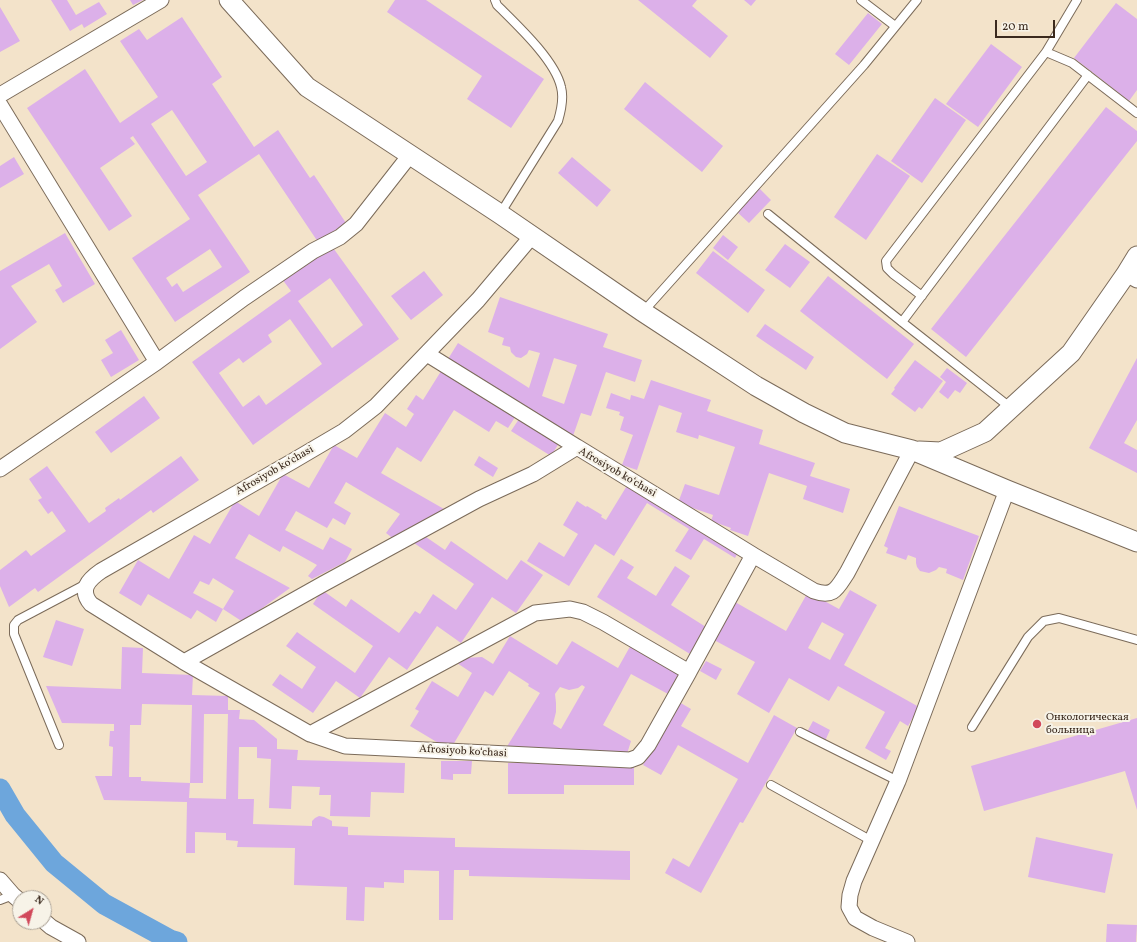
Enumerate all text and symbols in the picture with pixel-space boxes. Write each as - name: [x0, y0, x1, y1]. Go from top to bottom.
- scale bar: [997, 12, 1057, 38]
- text: 20 m: [1002, 19, 1029, 35]
- street label: Afrosiyob koʻchasi: [234, 443, 316, 499]
- street label: Afrosiyob koʻchasi: [576, 445, 658, 501]
- place label: Онкологическая больница: [1046, 711, 1129, 737]
- marker: Онкологическая больница: [1031, 718, 1043, 730]
- street label: Afrosiyob koʻchasi: [419, 743, 507, 761]
- north arrow: [12, 890, 52, 930]
- text: N: [31, 892, 47, 909]

